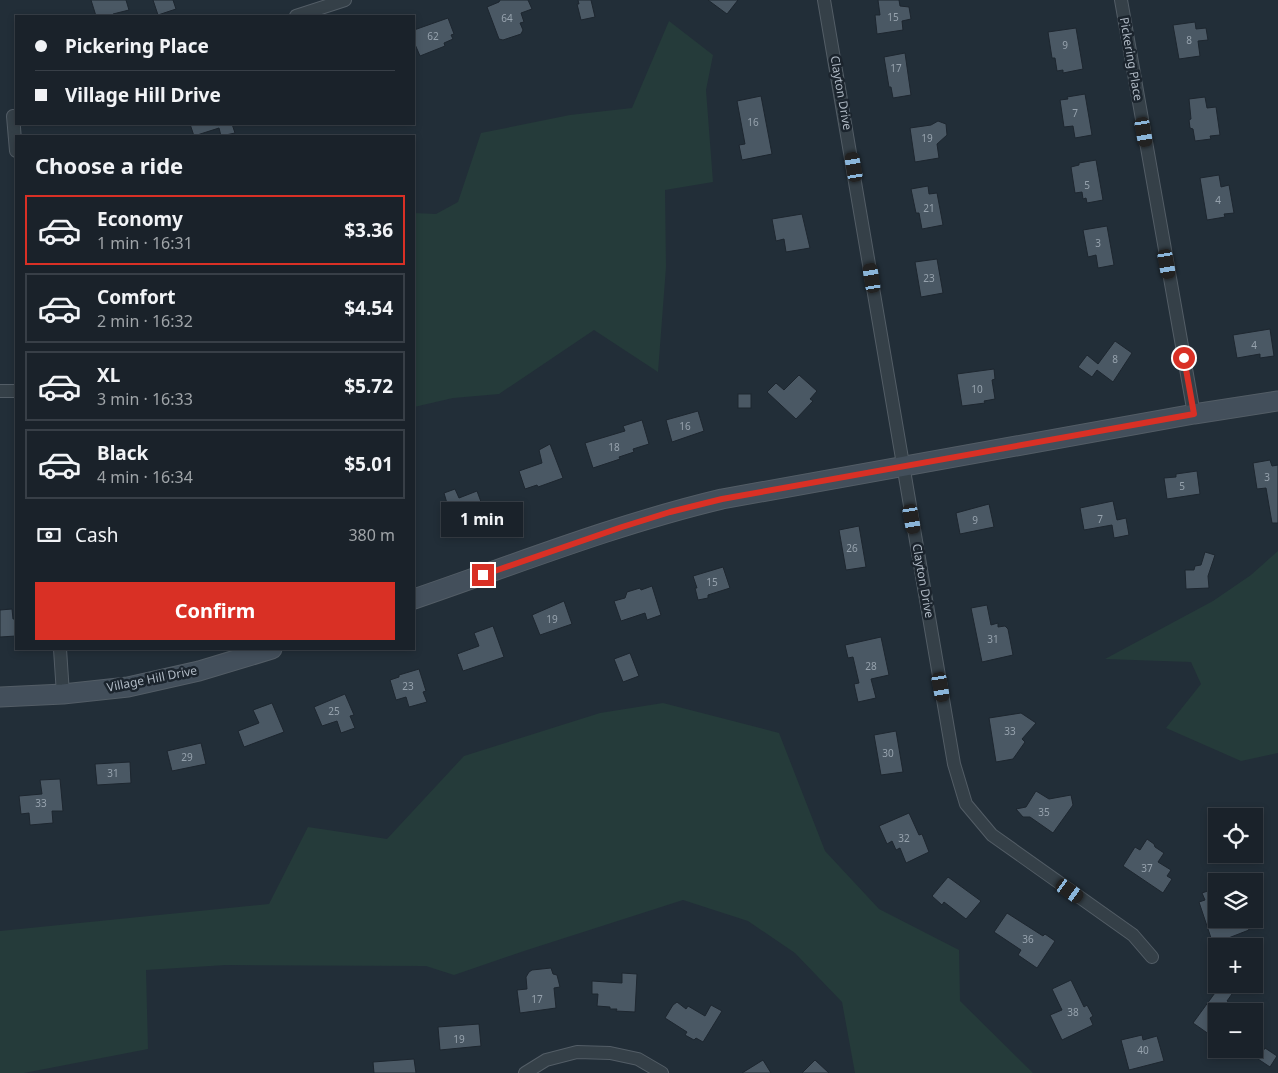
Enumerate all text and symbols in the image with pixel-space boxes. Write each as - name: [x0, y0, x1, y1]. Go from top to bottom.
- house number: 15: [887, 10, 899, 24]
- house number: 64: [501, 11, 513, 25]
- street label: Pickering Place: [1116, 16, 1147, 102]
- house number: 62: [427, 29, 439, 43]
- text: Pickering Place: [65, 33, 209, 59]
- house number: 8: [1186, 33, 1192, 47]
- house number: 9: [1062, 38, 1068, 52]
- street label: Clayton Drive: [827, 54, 856, 132]
- house number: 17: [890, 61, 902, 75]
- text: Village Hill Drive: [65, 82, 221, 108]
- house number: 7: [1072, 106, 1078, 120]
- house number: 16: [747, 115, 759, 129]
- car: [1134, 116, 1153, 148]
- house number: 19: [921, 131, 933, 145]
- text: Choose a ride: [35, 150, 183, 180]
- car: [844, 151, 863, 183]
- house number: 5: [1084, 178, 1090, 192]
- house number: 4: [1215, 193, 1221, 207]
- house number: 21: [923, 201, 935, 215]
- text: Economy: [97, 206, 183, 232]
- icon: car: [37, 208, 82, 253]
- text: $3.36: [344, 217, 393, 243]
- text: 1 min · 16:31: [97, 232, 193, 254]
- house number: 3: [1095, 236, 1101, 250]
- car: [1157, 248, 1176, 280]
- car: [862, 262, 881, 294]
- house number: 23: [923, 271, 935, 285]
- text: Comfort: [97, 284, 176, 310]
- icon: car: [37, 286, 82, 331]
- text: $4.54: [344, 295, 393, 321]
- text: 2 min · 16:32: [97, 310, 193, 332]
- house number: 4: [1251, 338, 1257, 352]
- route start: [1173, 347, 1195, 369]
- house number: 8: [1112, 352, 1118, 366]
- text: XL: [97, 362, 120, 388]
- icon: car: [37, 364, 82, 409]
- text: $5.72: [344, 373, 393, 399]
- house number: 10: [971, 382, 983, 396]
- text: 3 min · 16:33: [97, 388, 193, 410]
- house number: 16: [679, 419, 691, 433]
- text: Black: [97, 440, 148, 466]
- house number: 18: [608, 440, 620, 454]
- icon: car: [37, 442, 82, 487]
- text: $5.01: [344, 451, 393, 477]
- text: 4 min · 16:34: [97, 466, 193, 488]
- house number: 3: [1264, 470, 1270, 484]
- house number: 5: [1179, 479, 1185, 493]
- callout: 1 min: [442, 502, 524, 538]
- car: [902, 503, 921, 535]
- text: 1 min: [460, 508, 504, 530]
- house number: 7: [1097, 512, 1103, 526]
- house number: 9: [972, 513, 978, 527]
- icon: cash: [35, 521, 63, 549]
- text: Cash: [75, 522, 119, 548]
- text: 380 m: [348, 524, 395, 546]
- house number: 26: [846, 541, 858, 555]
- street label: Clayton Drive: [909, 542, 938, 620]
- route end: [472, 564, 494, 586]
- house number: 15: [706, 575, 718, 589]
- button: Confirm: [35, 582, 395, 640]
- house number: 19: [546, 612, 558, 626]
- house number: 31: [987, 632, 999, 646]
- house number: 28: [865, 659, 877, 673]
- street label: Village Hill Drive: [105, 661, 199, 696]
- car: [931, 671, 950, 703]
- house number: 23: [402, 679, 414, 693]
- house number: 25: [328, 704, 340, 718]
- house number: 33: [1004, 724, 1016, 738]
- house number: 30: [882, 746, 894, 760]
- house number: 29: [181, 750, 193, 764]
- house number: 31: [107, 766, 119, 780]
- house number: 33: [35, 796, 47, 810]
- house number: 35: [1038, 805, 1050, 819]
- map controls: [1208, 808, 1263, 1058]
- button: locate: [1208, 808, 1263, 863]
- house number: 32: [898, 831, 910, 845]
- house number: 37: [1141, 861, 1153, 875]
- button: layers: [1208, 873, 1263, 928]
- car: [1053, 876, 1086, 906]
- house number: 36: [1022, 932, 1034, 946]
- button: +: [1208, 938, 1263, 993]
- house number: 17: [531, 992, 543, 1006]
- button: −: [1208, 1003, 1263, 1058]
- house number: 38: [1067, 1005, 1079, 1019]
- house number: 19: [453, 1032, 465, 1046]
- house number: 40: [1137, 1043, 1149, 1057]

